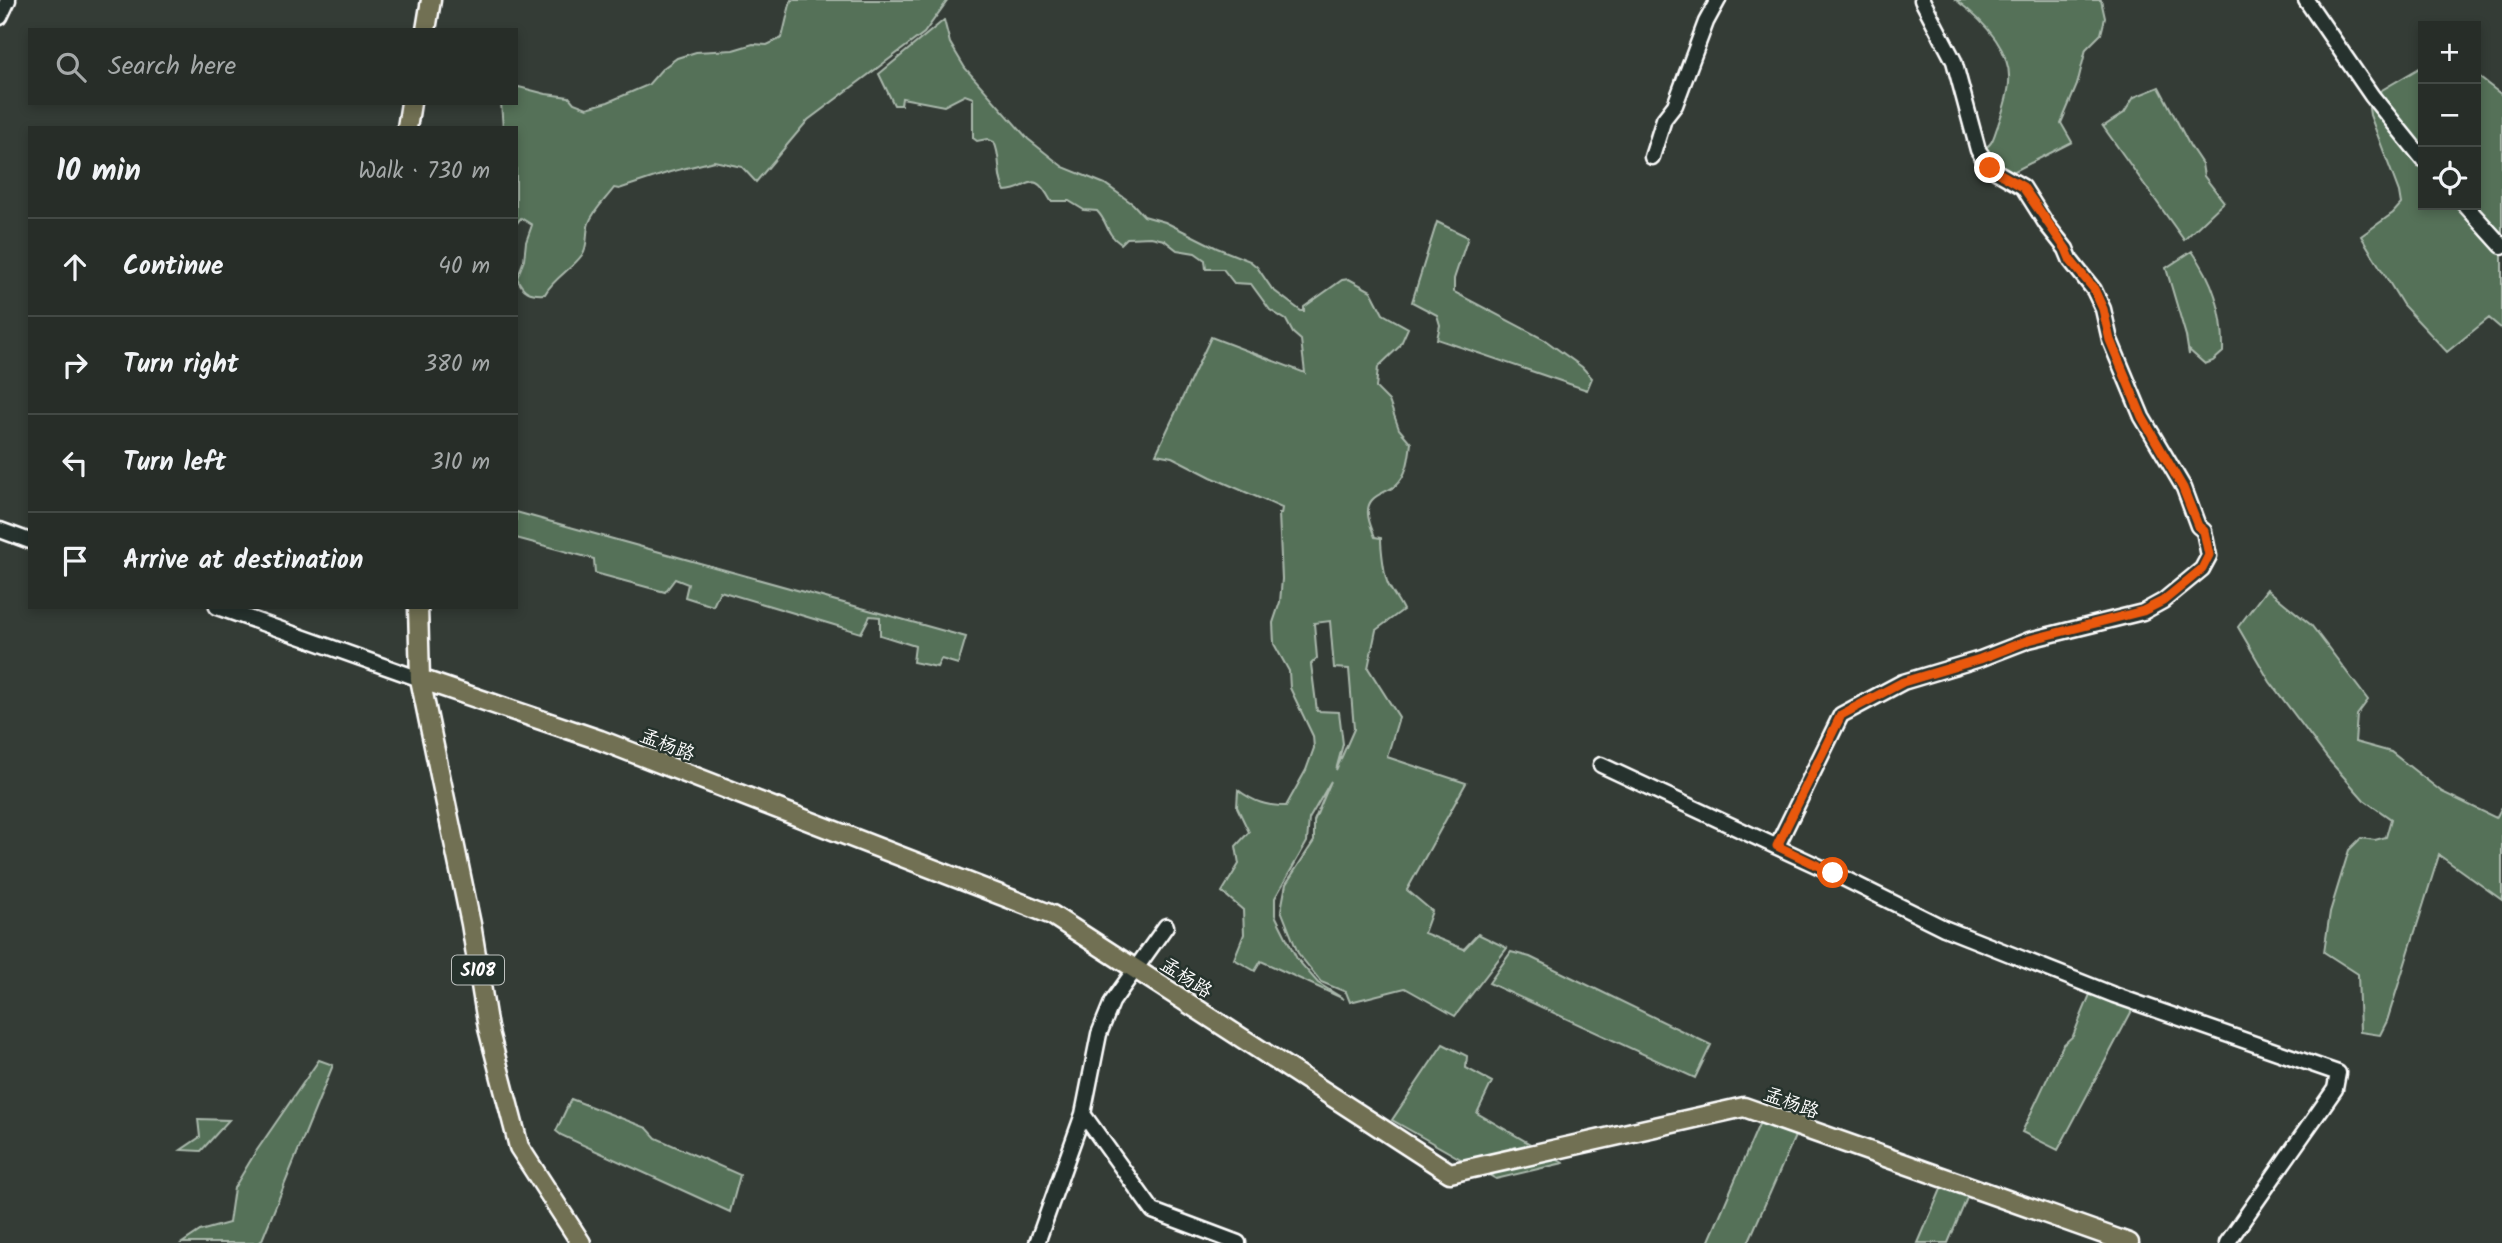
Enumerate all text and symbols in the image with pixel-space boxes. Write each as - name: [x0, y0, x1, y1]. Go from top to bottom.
- map controls: [2418, 21, 2481, 210]
- button: +: [2418, 21, 2481, 84]
- search box: [28, 28, 518, 105]
- text: Search here: [108, 46, 236, 88]
- icon: search: [52, 48, 90, 86]
- button: −: [2418, 84, 2481, 147]
- button: locate: [2418, 147, 2481, 210]
- text: 10 min: [56, 148, 141, 196]
- route end: [1974, 152, 2005, 183]
- text: Walk · 730 m: [358, 154, 490, 190]
- text: Continue: [123, 246, 224, 288]
- icon: ahead: [56, 248, 94, 286]
- text: 40 m: [438, 249, 490, 285]
- text: Turn right: [123, 344, 239, 386]
- icon: right: [56, 346, 94, 384]
- text: 380 m: [424, 347, 490, 383]
- text: Turn left: [123, 442, 226, 484]
- icon: left: [56, 444, 94, 482]
- text: 310 m: [431, 445, 490, 481]
- text: Arrive at destination: [123, 540, 363, 582]
- icon: arrive: [56, 542, 94, 580]
- street label: 孟杨路: [635, 722, 699, 770]
- route start: [1817, 857, 1848, 888]
- street label: 孟杨路: [1154, 951, 1218, 1007]
- road number: S108: [452, 956, 504, 985]
- street label: 孟杨路: [1759, 1080, 1823, 1128]

